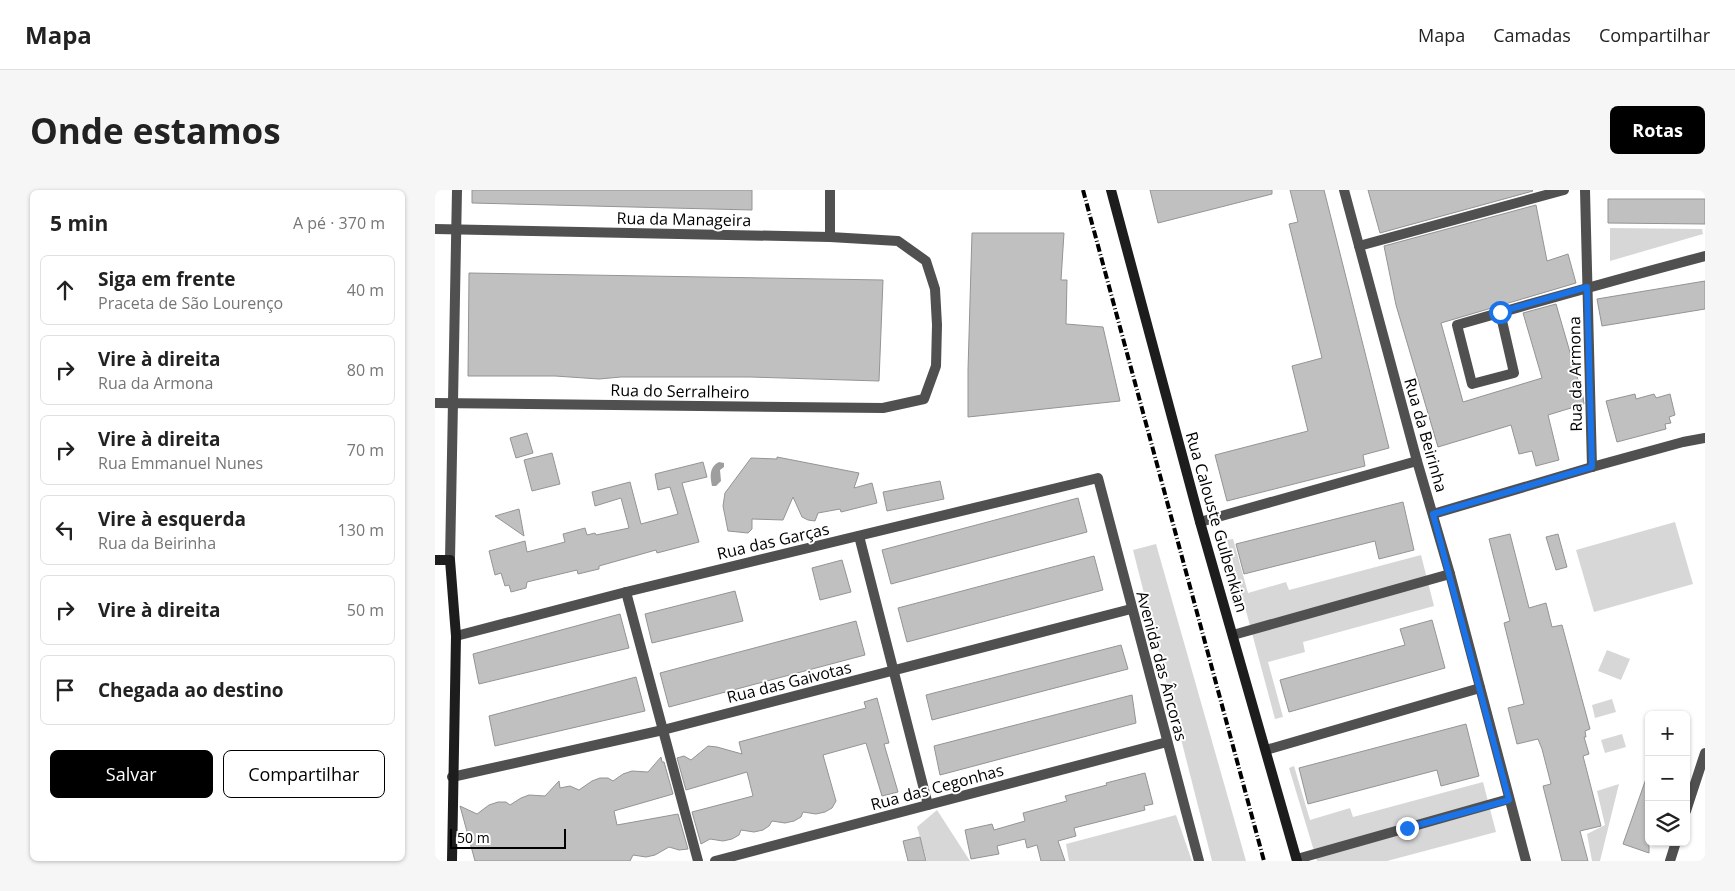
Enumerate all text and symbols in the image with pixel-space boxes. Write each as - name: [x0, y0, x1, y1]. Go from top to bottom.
- text: Mapa: [25, 18, 92, 51]
- text: Mapa: [1418, 23, 1465, 47]
- text: Camadas: [1493, 23, 1571, 47]
- text: Compartilhar: [1599, 23, 1710, 47]
- button: Rotas: [1610, 106, 1705, 154]
- text: Onde estamos: [30, 107, 281, 154]
- street label: Rua da Manageira: [616, 207, 752, 231]
- text: 5 min: [50, 209, 108, 237]
- text: A pé · 370 m: [293, 212, 385, 234]
- text: Siga em frente: [98, 266, 235, 292]
- icon: ahead: [51, 276, 79, 304]
- text: 40 m: [347, 279, 384, 301]
- text: Praceta de São Lourenço: [98, 292, 283, 314]
- route start: [1489, 301, 1512, 324]
- street label: Rua da Armona: [1563, 316, 1587, 432]
- text: Vire à direita: [98, 346, 221, 372]
- icon: right: [51, 356, 79, 384]
- text: 80 m: [347, 359, 384, 381]
- text: Rua da Armona: [98, 372, 213, 394]
- street label: Rua da Beirinha: [1399, 375, 1453, 495]
- street label: Rua do Serralheiro: [610, 379, 750, 403]
- text: Vire à direita: [98, 426, 221, 452]
- street label: Rua Calouste Gulbenkian: [1181, 429, 1253, 615]
- icon: right: [51, 436, 79, 464]
- text: 70 m: [347, 439, 384, 461]
- text: Rua Emmanuel Nunes: [98, 452, 263, 474]
- text: Vire à esquerda: [98, 506, 246, 532]
- icon: left: [51, 516, 79, 544]
- street label: Rua das Garças: [715, 517, 831, 565]
- text: 130 m: [338, 519, 384, 541]
- text: Rua da Beirinha: [98, 532, 216, 554]
- street label: Avenida das Âncoras: [1131, 589, 1193, 743]
- icon: right: [51, 596, 79, 624]
- text: Vire à direita: [98, 597, 221, 623]
- text: 50 m: [347, 599, 384, 621]
- street label: Rua das Gaivotas: [724, 656, 854, 708]
- icon: arrive: [51, 676, 79, 704]
- text: Chegada ao destino: [98, 677, 284, 703]
- map controls: [1645, 711, 1690, 846]
- button: +: [1645, 711, 1690, 756]
- button: Salvar: [50, 750, 213, 798]
- button: Compartilhar: [223, 750, 385, 798]
- button: −: [1645, 756, 1690, 801]
- street label: Rua das Cegonhas: [868, 759, 1006, 815]
- button: layers: [1645, 801, 1690, 846]
- route end: [1396, 817, 1419, 840]
- scale bar: [450, 826, 566, 849]
- text: 50 m: [457, 828, 490, 847]

